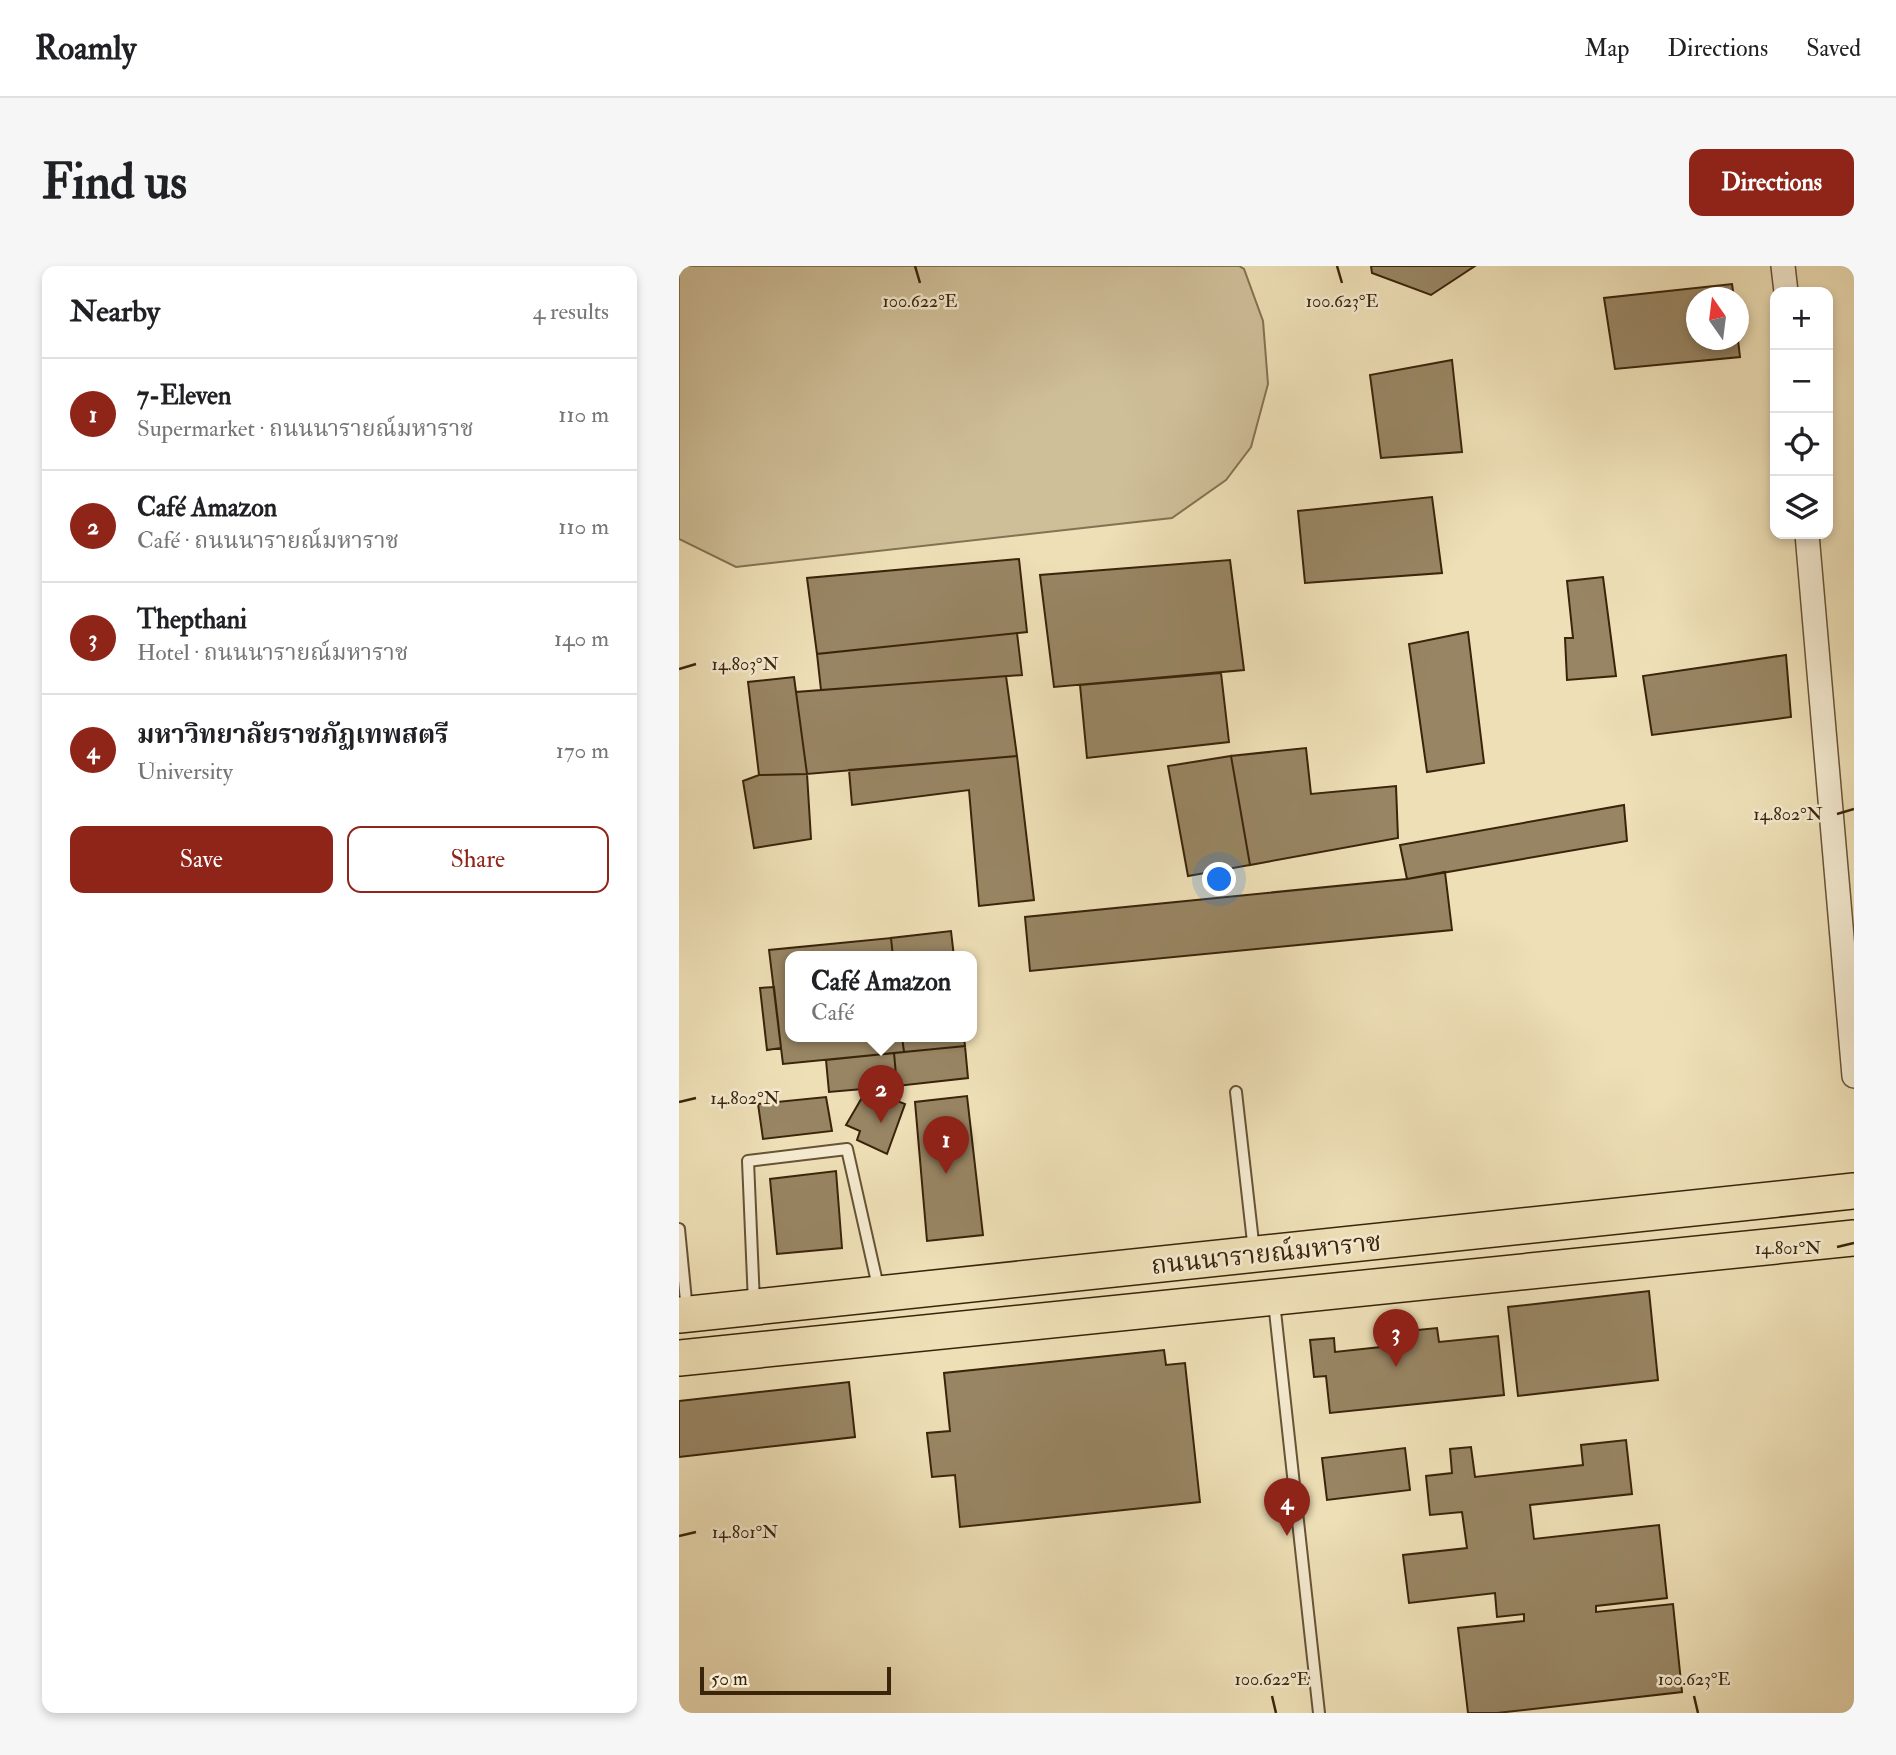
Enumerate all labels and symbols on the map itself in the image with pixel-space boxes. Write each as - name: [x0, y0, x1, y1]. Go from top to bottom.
- north arrow: [1686, 287, 1749, 350]
- text: 100.622°E: [883, 290, 957, 313]
- text: 100.623°E: [1306, 290, 1378, 313]
- text: 14.803°N: [711, 653, 779, 676]
- text: 14.802°N: [1753, 803, 1823, 826]
- your location: [1202, 862, 1236, 896]
- pin: 2: [858, 1065, 904, 1123]
- text: 14.802°N: [710, 1087, 780, 1110]
- pin: 1: [923, 1116, 969, 1174]
- street label: ถนนนารายณ์มหาราช: [1149, 1225, 1383, 1282]
- text: 14.801°N: [1755, 1237, 1821, 1260]
- pin: 3: [1373, 1309, 1419, 1367]
- pin: 4: [1264, 1478, 1310, 1536]
- text: 14.801°N: [712, 1521, 778, 1544]
- scale bar: [700, 1664, 891, 1696]
- text: 100.622°E: [1235, 1668, 1309, 1691]
- text: 100.623°E: [1658, 1668, 1730, 1691]

